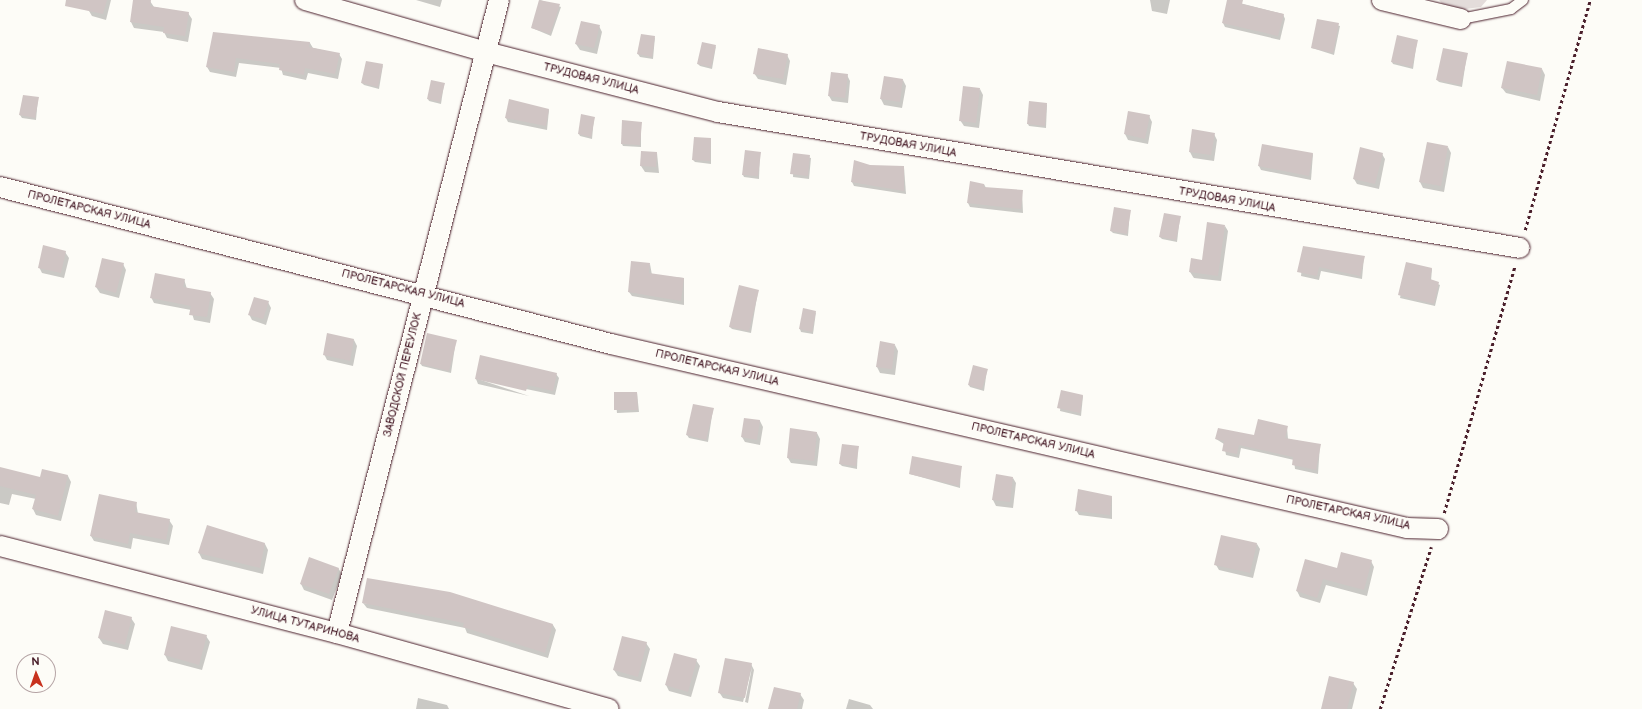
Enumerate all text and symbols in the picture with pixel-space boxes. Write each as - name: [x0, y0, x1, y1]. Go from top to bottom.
- street label: ТРУДОВАЯ УЛИЦА: [542, 61, 640, 97]
- street label: ТРУДОВАЯ УЛИЦА: [859, 130, 957, 160]
- street label: ТРУДОВАЯ УЛИЦА: [1178, 185, 1276, 215]
- street label: ПРОЛЕТАРСКАЯ УЛИЦА: [26, 188, 152, 232]
- street label: ПРОЛЕТАРСКАЯ УЛИЦА: [340, 267, 466, 311]
- street label: ЗАВОДСКОЙ ПЕРЕУЛОК: [381, 312, 425, 438]
- street label: ПРОЛЕТАРСКАЯ УЛИЦА: [654, 347, 780, 389]
- street label: ПРОЛЕТАРСКАЯ УЛИЦА: [970, 420, 1096, 462]
- street label: ПРОЛЕТАРСКАЯ УЛИЦА: [1285, 493, 1411, 533]
- street label: УЛИЦА ТУТАРИНОВА: [249, 604, 361, 646]
- north arrow: [16, 653, 56, 693]
- text: N: [31, 655, 40, 668]

